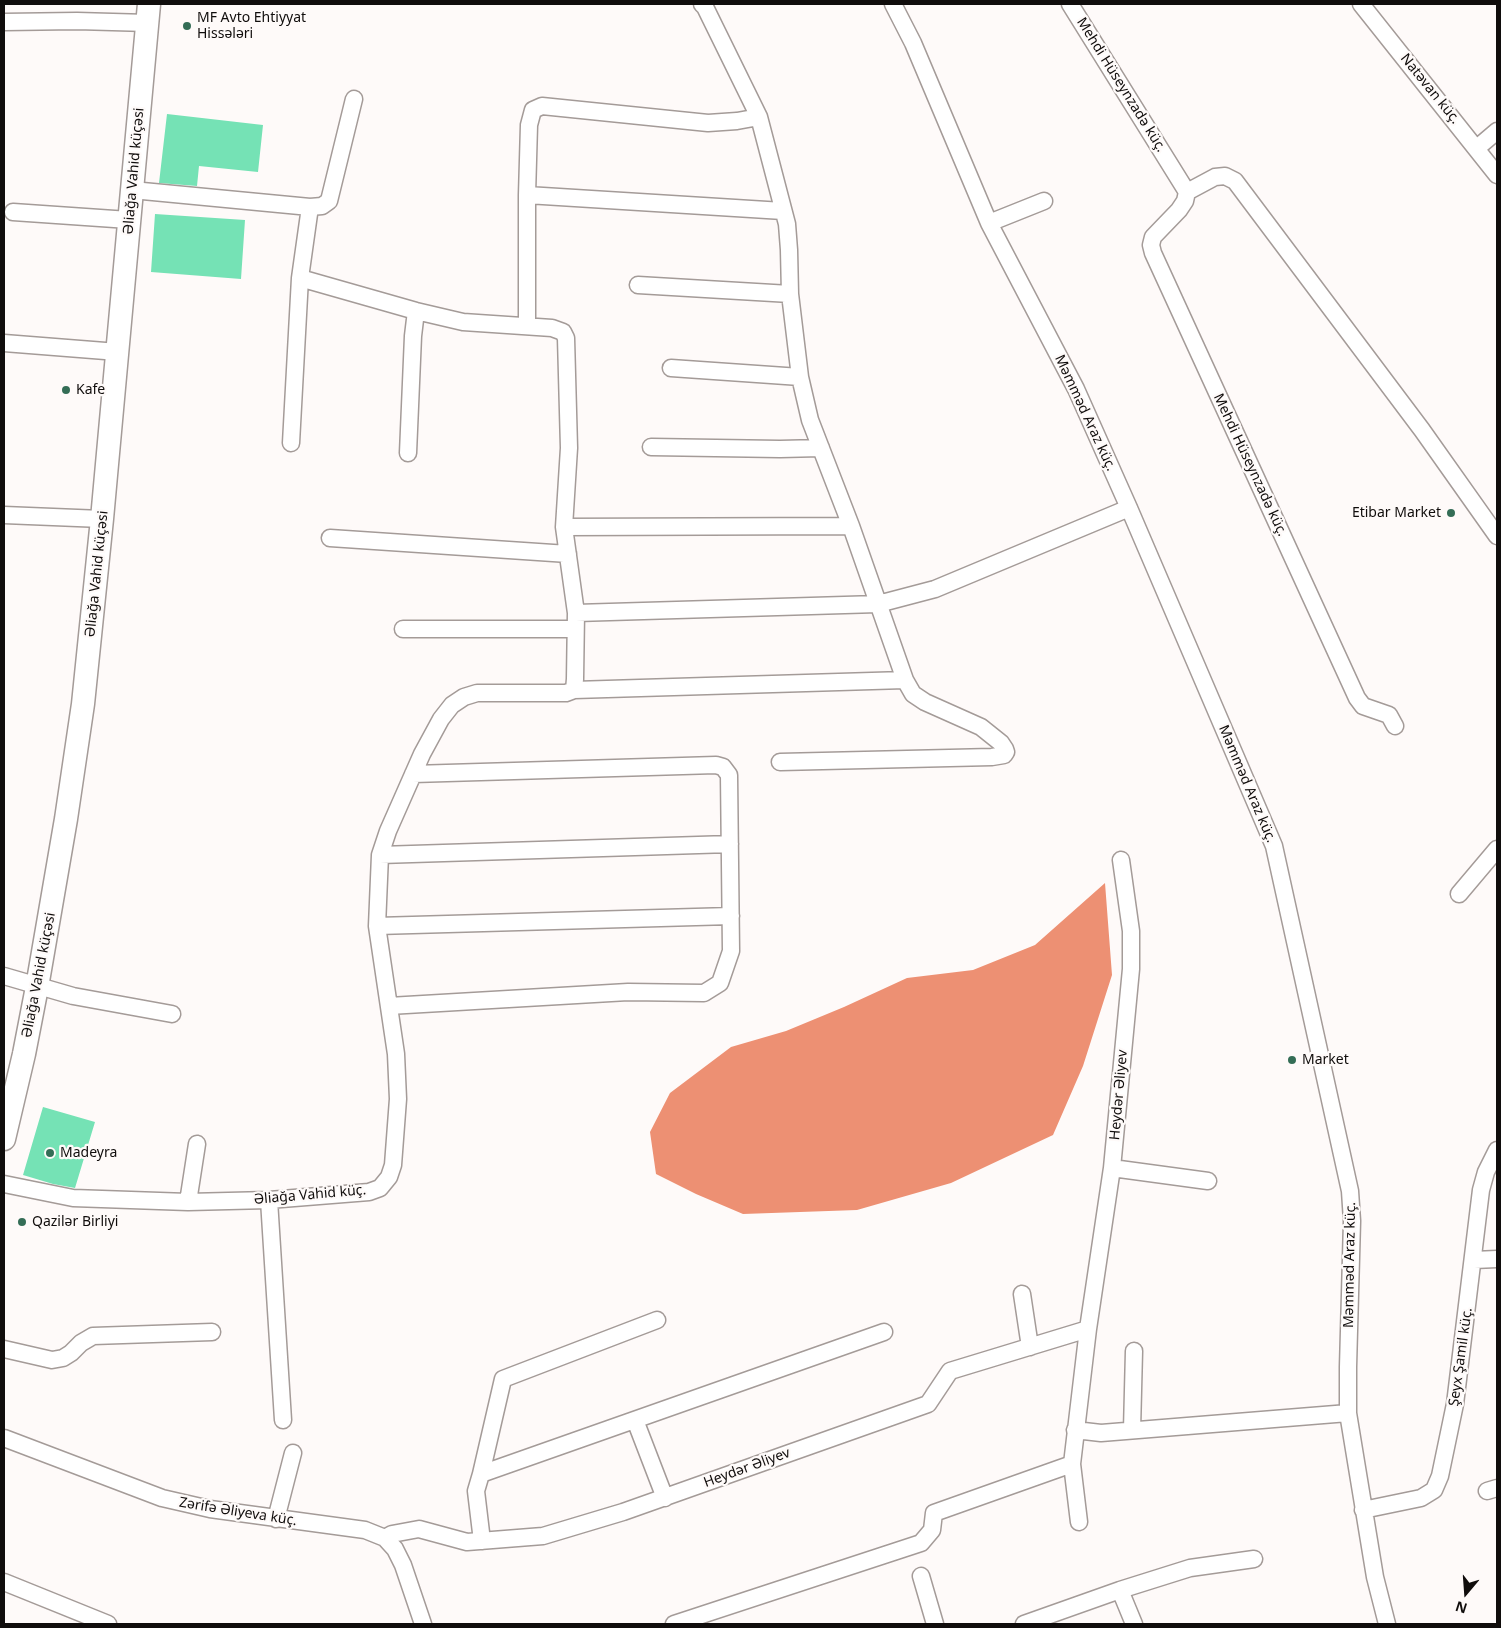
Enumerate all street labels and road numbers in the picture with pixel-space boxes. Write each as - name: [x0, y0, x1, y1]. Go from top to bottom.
- street label: Mehdi Hüseynzadə küç.: [1073, 15, 1169, 155]
- street label: Natəvan küç.: [1397, 51, 1463, 127]
- street label: Əliağa Vahid küçəsi: [120, 107, 148, 235]
- street label: Məmməd Araz küç.: [1051, 352, 1119, 474]
- street label: Mehdi Hüseynzadə küç.: [1210, 391, 1290, 539]
- street label: Əliağa Vahid küçəsi: [82, 510, 112, 638]
- street label: Məmməd Araz küç.: [1215, 723, 1279, 845]
- street label: Əliağa Vahid küçəsi: [19, 911, 59, 1039]
- street label: Heydər Əliyev: [1107, 1049, 1131, 1141]
- street label: Əliağa Vahid küç.: [253, 1182, 367, 1208]
- street label: Məmməd Araz küç.: [1341, 1202, 1359, 1328]
- street label: Şeyx Şamil küç.: [1446, 1307, 1476, 1407]
- street label: Heydər Əliyev: [702, 1445, 792, 1491]
- street label: Zərifə Əliyeva küç.: [178, 1494, 298, 1530]

